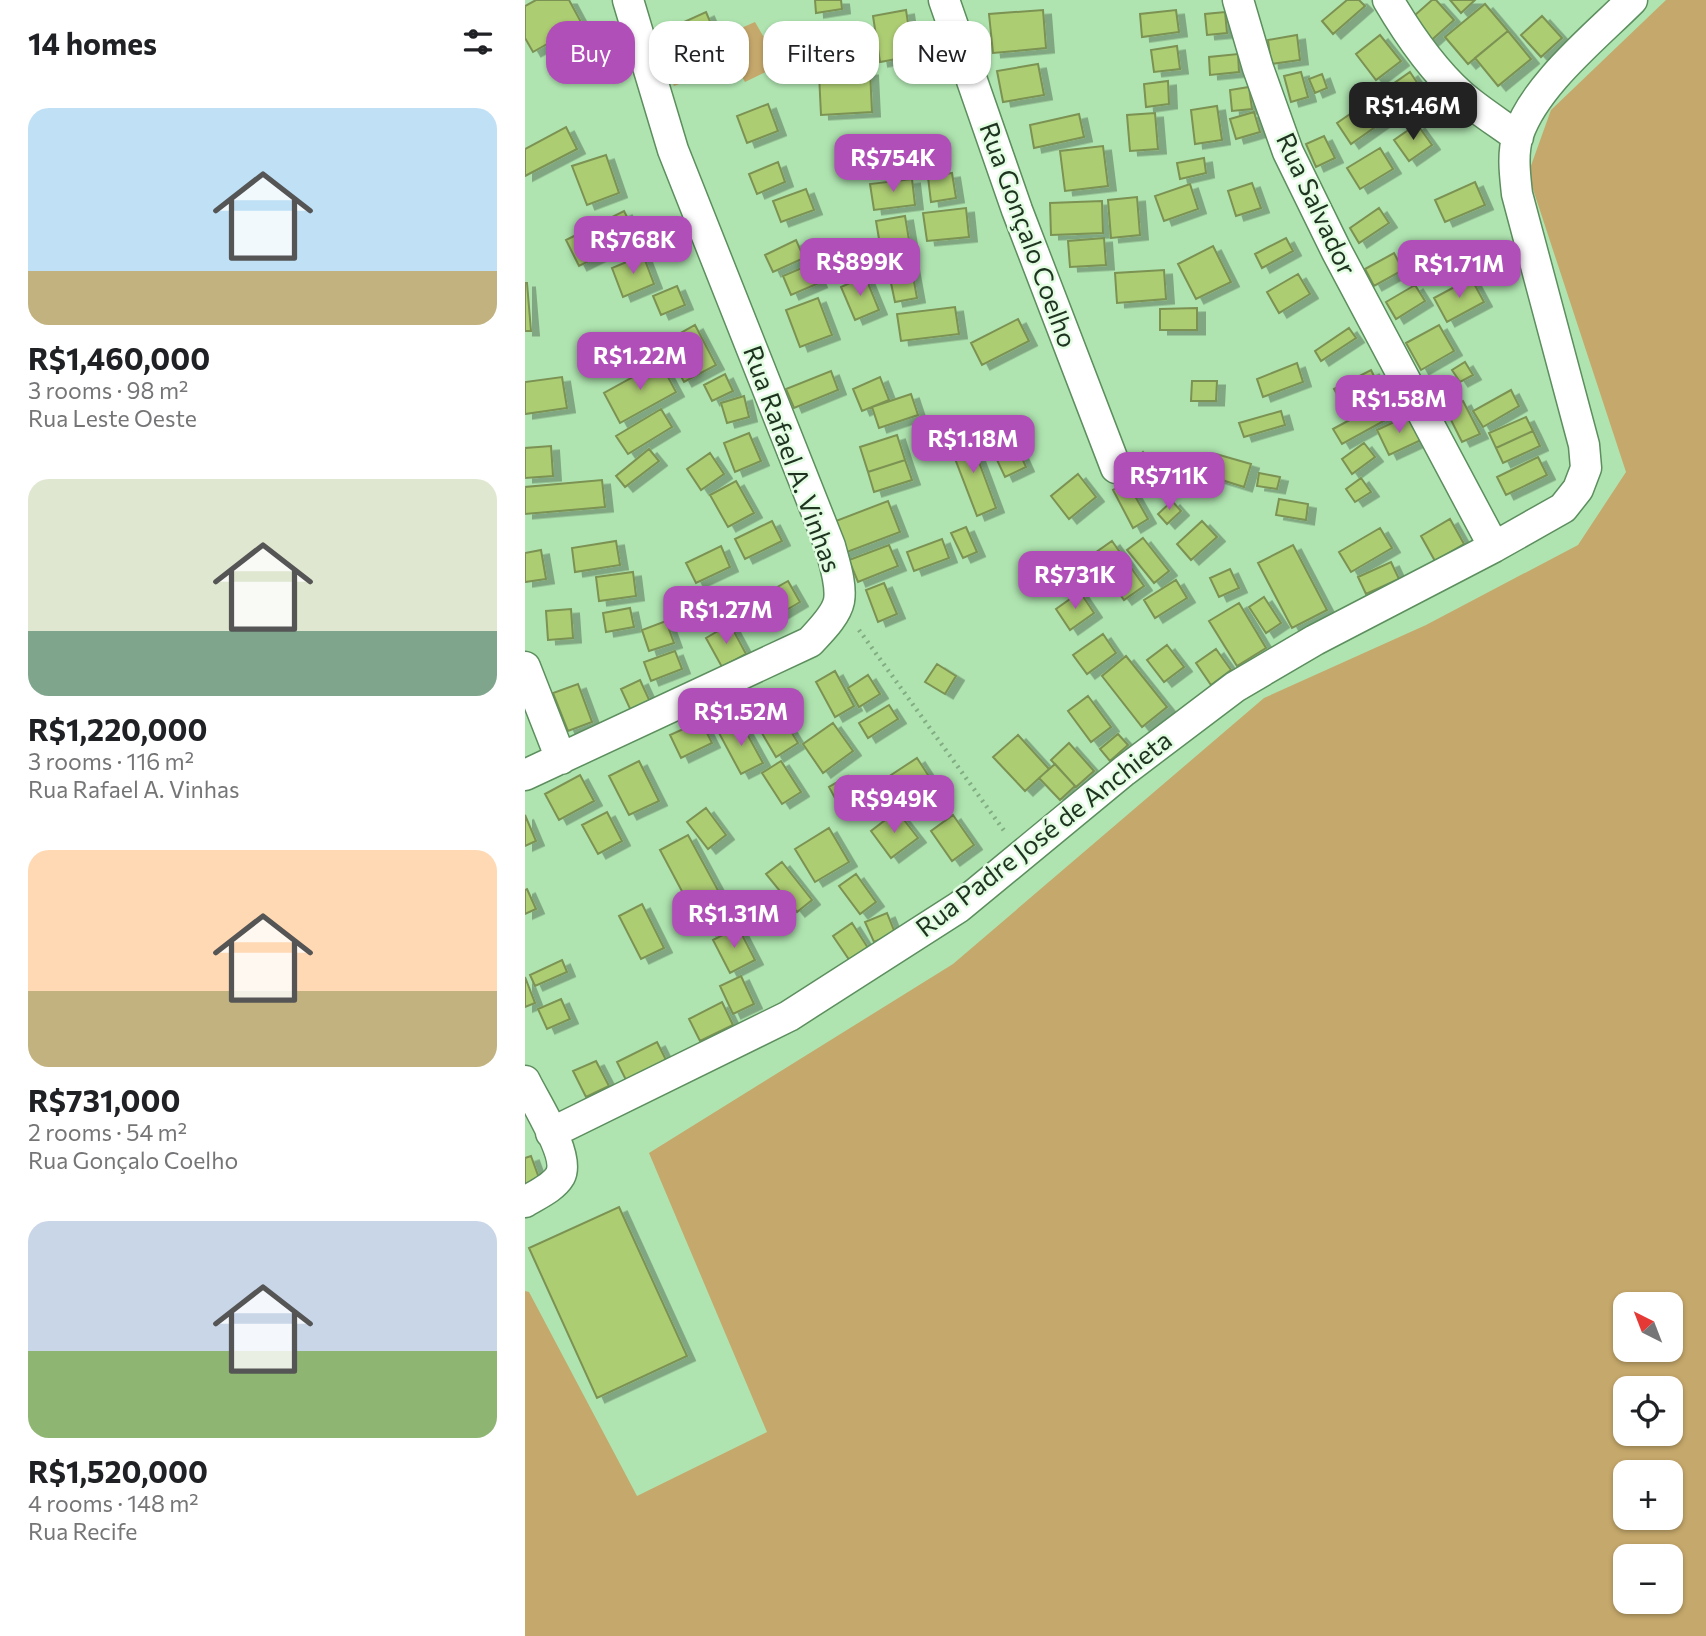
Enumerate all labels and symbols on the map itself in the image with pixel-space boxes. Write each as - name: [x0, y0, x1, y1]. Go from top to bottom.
- pin: R$1.46M: [1348, 82, 1478, 142]
- street label: Rua Gonçalo Coelho: [974, 118, 1085, 351]
- street label: Rua Salvador: [1271, 127, 1364, 279]
- pin: R$754K: [836, 134, 950, 194]
- pin: R$768K: [576, 216, 690, 276]
- pin: R$899K: [803, 238, 917, 298]
- pin: R$1.71M: [1394, 240, 1524, 300]
- pin: R$1.22M: [575, 332, 705, 392]
- street label: Rua Rafael A. Vinhas: [738, 341, 849, 576]
- pin: R$1.58M: [1334, 376, 1464, 435]
- pin: R$1.18M: [908, 416, 1038, 475]
- pin: R$711K: [1112, 452, 1226, 512]
- pin: R$731K: [1018, 552, 1132, 611]
- pin: R$1.27M: [661, 586, 791, 646]
- pin: R$1.52M: [676, 688, 806, 748]
- street label: Rua Padre José de Anchieta: [909, 723, 1177, 942]
- pin: R$949K: [837, 776, 951, 835]
- pin: R$1.31M: [669, 890, 799, 950]
- north arrow: [1613, 1292, 1683, 1362]

